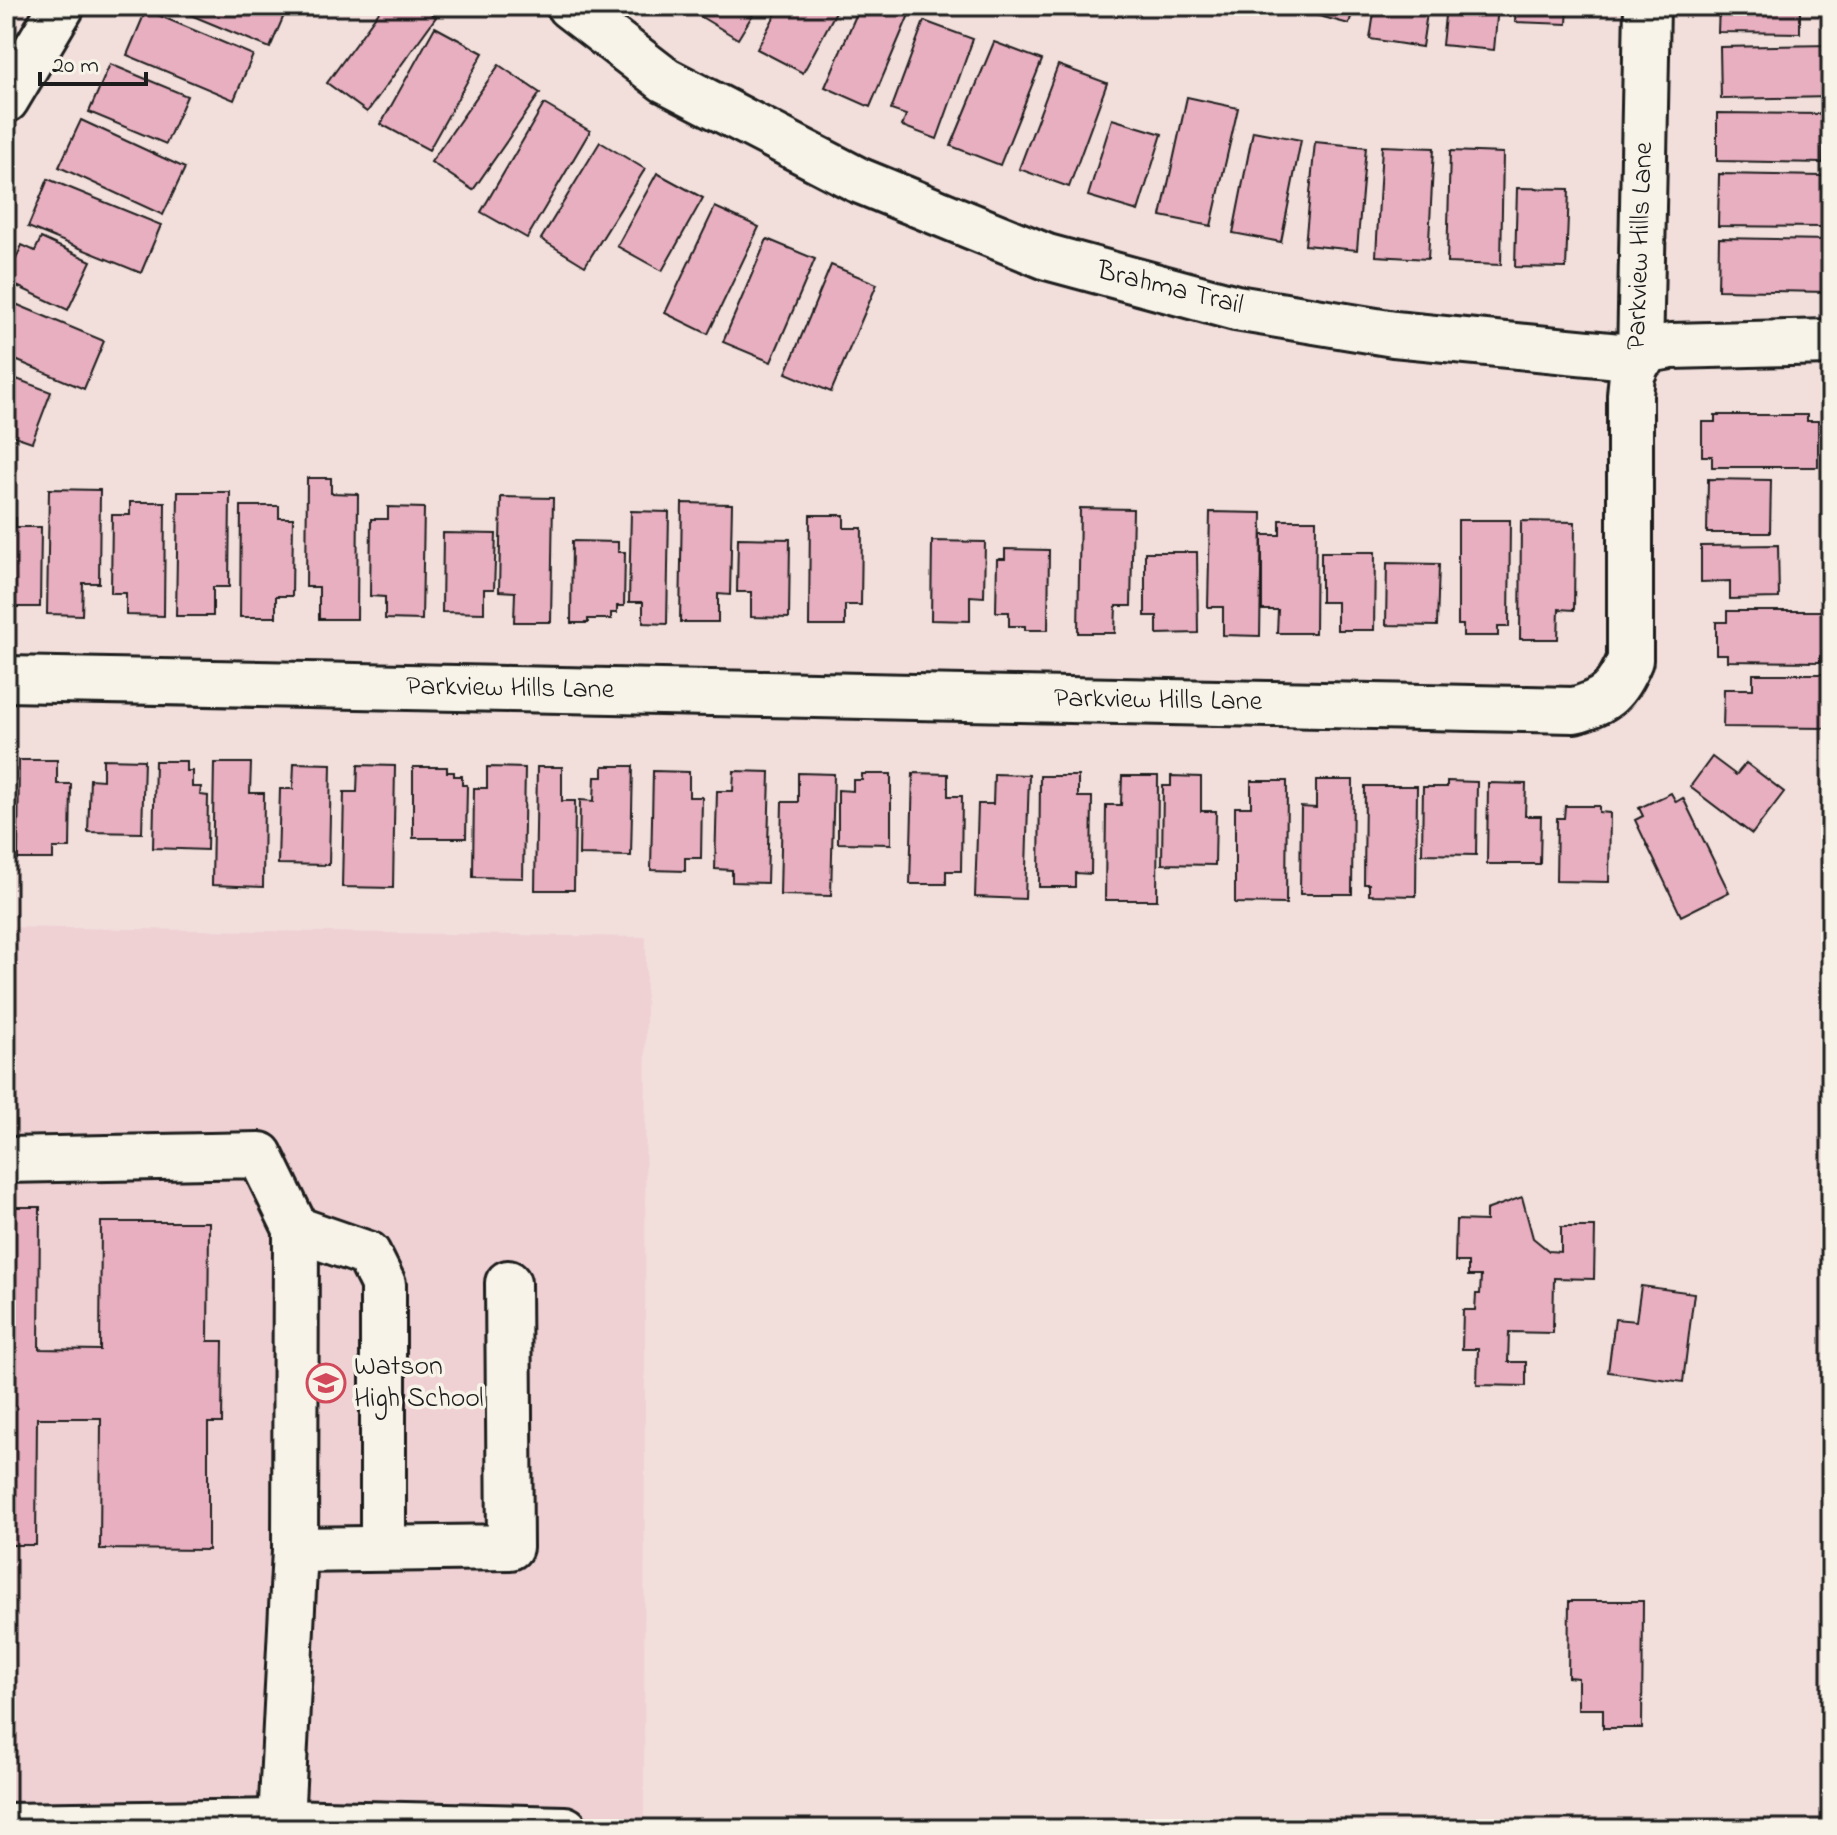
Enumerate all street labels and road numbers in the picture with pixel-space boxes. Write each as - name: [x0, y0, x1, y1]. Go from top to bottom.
- street label: Parkview Hills Lane: [1617, 141, 1665, 351]
- street label: Brahma Trail: [1092, 251, 1247, 327]
- street label: Parkview Hills Lane: [406, 667, 615, 711]
- street label: Parkview Hills Lane: [1054, 679, 1263, 723]

